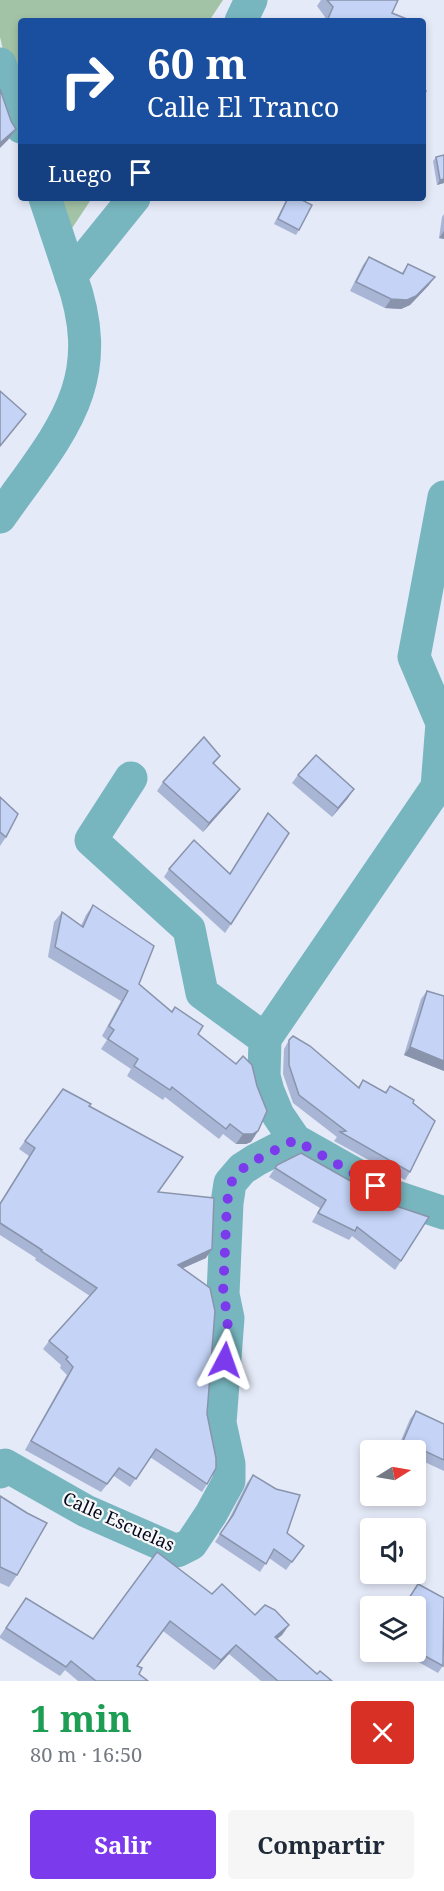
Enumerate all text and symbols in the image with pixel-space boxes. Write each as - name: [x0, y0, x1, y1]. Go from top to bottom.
- text: 60 m: [147, 34, 247, 91]
- icon: right: [48, 42, 126, 120]
- text: Calle El Tranco: [147, 88, 339, 125]
- icon: arrive: [124, 156, 157, 189]
- text: Luego: [48, 158, 112, 188]
- pin: [350, 1160, 401, 1211]
- icon: arrive: [359, 1169, 392, 1202]
- position arrow: [193, 1328, 257, 1392]
- north arrow: [360, 1440, 426, 1506]
- map controls: [360, 1440, 426, 1662]
- street label: Calle Escuelas: [59, 1486, 179, 1556]
- button: sound: [360, 1518, 426, 1584]
- button: layers: [360, 1596, 426, 1662]
- text: 1 min: [30, 1694, 132, 1743]
- button: close: [351, 1701, 414, 1764]
- text: 80 m · 16:50: [30, 1741, 142, 1768]
- button: Salir: [30, 1810, 216, 1879]
- button: Compartir: [228, 1810, 414, 1879]

